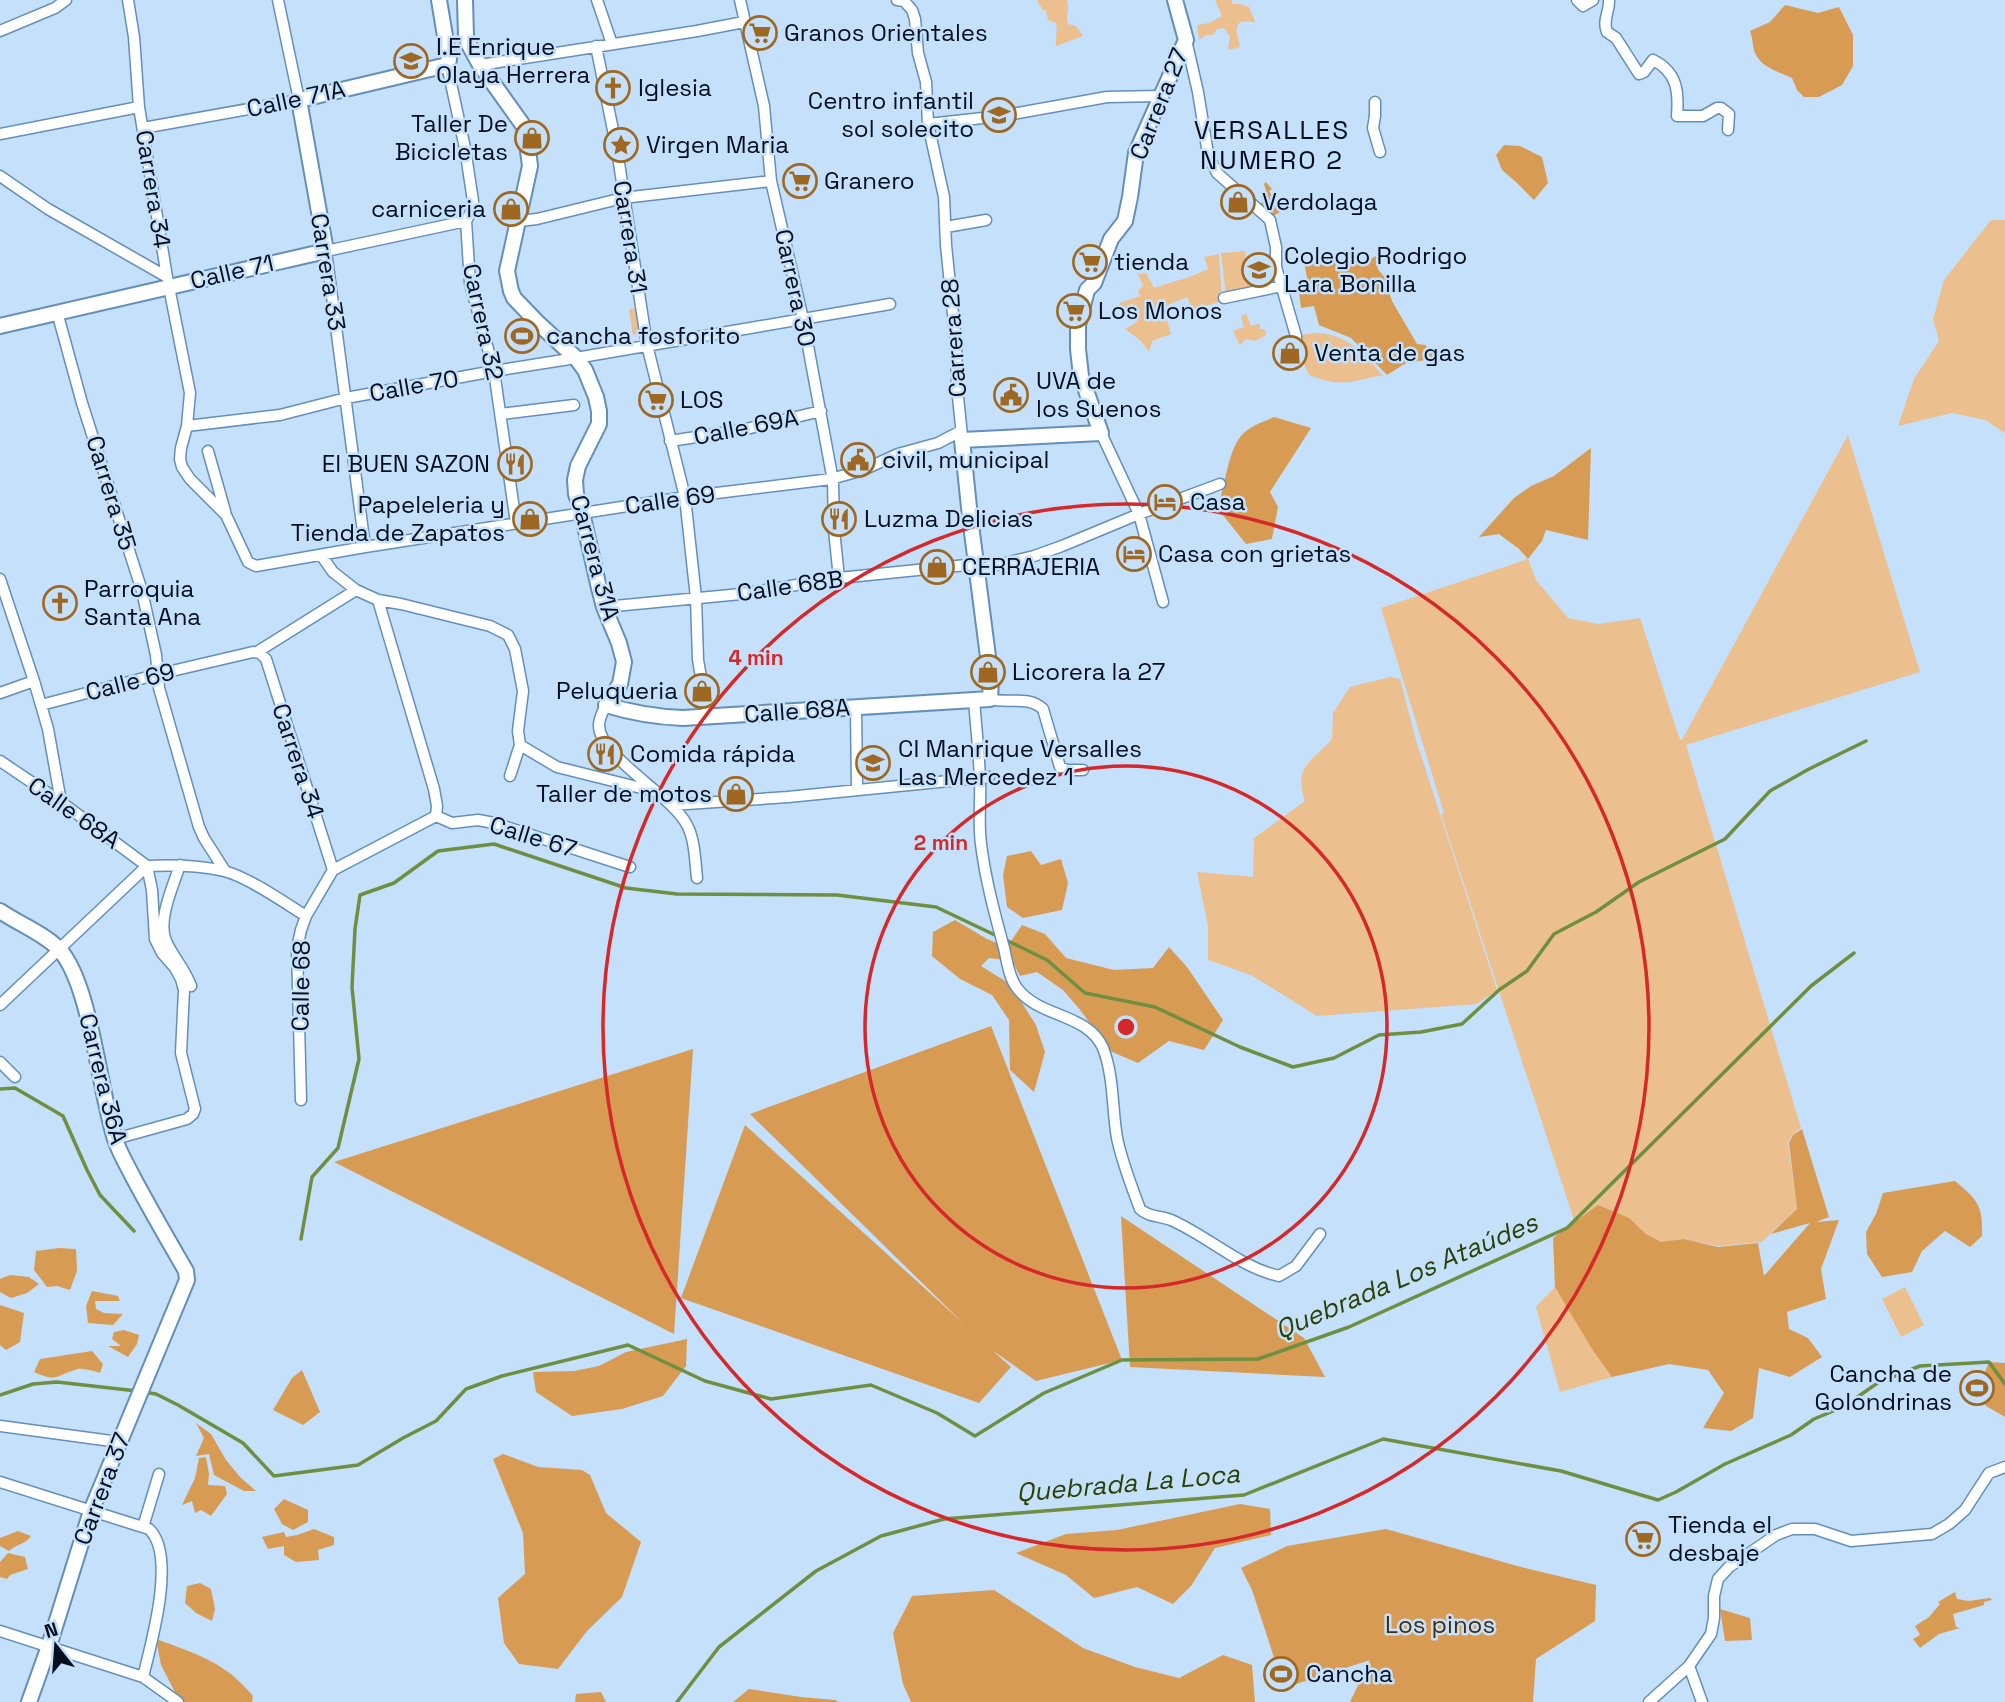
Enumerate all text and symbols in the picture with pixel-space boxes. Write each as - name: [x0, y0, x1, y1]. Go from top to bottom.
- supermarket icon: Granos Orientales: [741, 14, 779, 52]
- place label: Granos Orientales: [784, 17, 988, 48]
- place label: I.E Enrique Olaya Herrera: [436, 31, 591, 90]
- school or university icon: I.E Enrique Olaya Herrera: [392, 42, 430, 80]
- street label: Carrera 27: [1122, 44, 1195, 164]
- church icon: Iglesia: [594, 69, 632, 107]
- place label: Iglesia: [638, 72, 712, 103]
- street label: Calle 71A: [244, 73, 348, 124]
- place label: Centro infantil sol solecito: [808, 85, 974, 144]
- school or university icon: Centro infantil sol solecito: [980, 96, 1018, 134]
- place label: Taller De Bicicletas: [395, 108, 508, 167]
- district label: VERSALLES NUMERO 2: [1194, 113, 1350, 177]
- shop icon: Taller De Bicicletas: [513, 119, 551, 157]
- place icon: Virgen Maria: [602, 126, 640, 164]
- street label: Carrera 34: [129, 128, 178, 250]
- place label: Virgen Maria: [646, 129, 789, 160]
- supermarket icon: Granero: [781, 162, 819, 200]
- place label: Granero: [824, 165, 915, 196]
- street label: Carrera 31: [606, 178, 655, 296]
- shop icon: Verdolaga: [1219, 183, 1257, 221]
- place label: Verdolaga: [1262, 186, 1378, 217]
- shop icon: carniceria: [492, 190, 530, 228]
- place label: carniceria: [371, 193, 486, 224]
- street label: Carrera 33: [304, 211, 353, 333]
- street label: Carrera 30: [768, 226, 823, 350]
- place label: Colegio Rodrigo Lara Bonilla: [1284, 240, 1467, 299]
- supermarket icon: tienda: [1071, 243, 1109, 281]
- place label: tienda: [1114, 246, 1189, 277]
- street label: Calle 71: [187, 247, 277, 296]
- school or university icon: Colegio Rodrigo Lara Bonilla: [1240, 251, 1278, 289]
- street label: Carrera 32: [456, 261, 511, 383]
- street label: Carrera 28: [934, 278, 973, 399]
- supermarket icon: Los Monos: [1055, 292, 1093, 330]
- place label: Los Monos: [1098, 295, 1222, 326]
- sports icon: cancha fosforito: [503, 317, 541, 355]
- place label: cancha fosforito: [546, 320, 740, 351]
- shop icon: Venta de gas: [1271, 334, 1309, 372]
- place label: Venta de gas: [1314, 337, 1465, 368]
- street label: Calle 70: [367, 362, 461, 409]
- place label: UVA de los Suenos: [1036, 365, 1161, 424]
- public building icon: UVA de los Suenos: [992, 376, 1030, 414]
- supermarket icon: LOS: [637, 381, 675, 419]
- place label: LOS: [680, 384, 723, 415]
- street label: Calle 69A: [691, 401, 801, 452]
- street label: Carrera 35: [79, 432, 144, 554]
- public building icon: civil, municipal: [839, 441, 877, 479]
- place label: civil, municipal: [882, 444, 1049, 475]
- restaurant icon: El BUEN SAZON: [496, 445, 534, 483]
- place label: El BUEN SAZON: [322, 448, 490, 479]
- street label: Calle 69: [623, 478, 717, 521]
- hotel icon: Casa: [1146, 483, 1184, 521]
- place label: Casa: [1190, 486, 1246, 517]
- place label: Papeleleria y Tienda de Zapatos: [291, 489, 505, 548]
- street label: Carrera 31A: [564, 492, 627, 624]
- shop icon: Papeleleria y Tienda de Zapatos: [511, 500, 549, 538]
- restaurant icon: Luzma Delicias: [820, 500, 858, 538]
- place label: Luzma Delicias: [864, 503, 1033, 534]
- hotel icon: Casa con grietas: [1115, 535, 1153, 573]
- place label: Casa con grietas: [1158, 538, 1351, 569]
- shop icon: CERRAJERIA: [918, 548, 956, 586]
- place label: CERRAJERIA: [962, 551, 1100, 582]
- street label: Calle 68B: [735, 563, 845, 608]
- place label: Parroquia Santa Ana: [84, 573, 201, 632]
- church icon: Parroquia Santa Ana: [41, 584, 79, 622]
- text: 4 min: [728, 644, 784, 671]
- shop icon: Licorera la 27: [969, 653, 1007, 691]
- street label: Calle 69: [82, 655, 178, 708]
- place label: Licorera la 27: [1012, 656, 1165, 687]
- shop icon: Peluqueria: [683, 672, 721, 710]
- place label: Peluqueria: [556, 675, 678, 706]
- street label: Calle 68A: [743, 691, 851, 730]
- street label: Carrera 34: [265, 699, 332, 822]
- place label: CI Manrique Versalles Las Mercedez 1: [898, 733, 1142, 792]
- restaurant icon: Comida rápida: [586, 735, 624, 773]
- place label: Comida rápida: [630, 738, 795, 769]
- school or university icon: CI Manrique Versalles Las Mercedez 1: [854, 744, 892, 782]
- street label: Calle 68A: [22, 769, 127, 856]
- shop icon: Taller de motos: [717, 775, 755, 813]
- place label: Taller de motos: [536, 778, 712, 809]
- street label: Calle 67: [486, 809, 580, 864]
- text: 2 min: [914, 829, 968, 856]
- street label: Calle 68: [284, 940, 317, 1032]
- street label: Carrera 36A: [72, 1010, 135, 1148]
- centre of rings: [1114, 1015, 1138, 1039]
- water label: Quebrada Los Ataúdes: [1270, 1205, 1544, 1347]
- place label: Cancha de Golondrinas: [1814, 1358, 1952, 1417]
- sports icon: Cancha de Golondrinas: [1958, 1369, 1996, 1407]
- street label: Carrera 37: [66, 1428, 137, 1549]
- water label: Quebrada La Loca: [1015, 1456, 1242, 1510]
- place label: Tienda el desbaje: [1668, 1509, 1772, 1568]
- supermarket icon: Tienda el desbaje: [1624, 1520, 1662, 1558]
- park label: Los pinos: [1385, 1609, 1495, 1640]
- north arrow: [21, 1611, 91, 1681]
- text: N: [41, 1616, 61, 1644]
- sports icon: Cancha: [1262, 1655, 1300, 1693]
- place label: Cancha: [1306, 1658, 1393, 1689]

